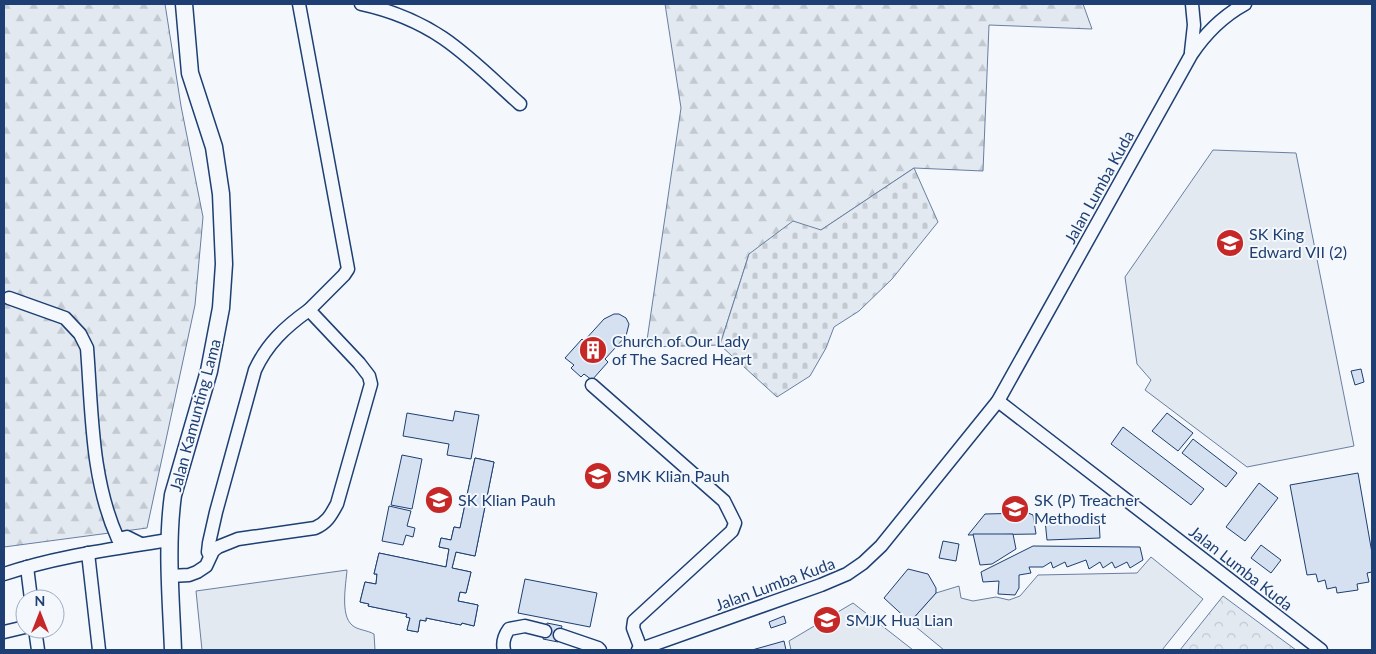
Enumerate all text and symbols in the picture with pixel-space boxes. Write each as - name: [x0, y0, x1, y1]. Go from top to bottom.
- street label: Jalan Lumba Kuda: [1060, 127, 1137, 246]
- place label: SK King Edward VII (2): [1249, 224, 1347, 261]
- school or university icon: SK King Edward VII (2): [1215, 228, 1245, 258]
- place label: Church of Our Lady of The Sacred Heart: [612, 331, 752, 368]
- building icon: Church of Our Lady of The Sacred Heart: [578, 335, 608, 365]
- street label: Jalan Kamunting Lama: [165, 337, 224, 493]
- school or university icon: SMK Klian Pauh: [583, 461, 613, 491]
- place label: SMK Klian Pauh: [617, 466, 730, 485]
- school or university icon: SK Klian Pauh: [424, 485, 454, 515]
- place label: SK Klian Pauh: [458, 490, 556, 509]
- place label: SK (P) Treacher Methodist: [1034, 490, 1140, 527]
- school or university icon: SK (P) Treacher Methodist: [1000, 494, 1030, 524]
- street label: Jalan Lumba Kuda: [1186, 521, 1297, 614]
- street label: Jalan Lumba Kuda: [712, 553, 837, 614]
- north arrow: [15, 589, 65, 639]
- text: N: [35, 592, 45, 609]
- school or university icon: SMJK Hua Lian: [812, 605, 842, 635]
- place label: SMJK Hua Lian: [846, 610, 953, 629]

